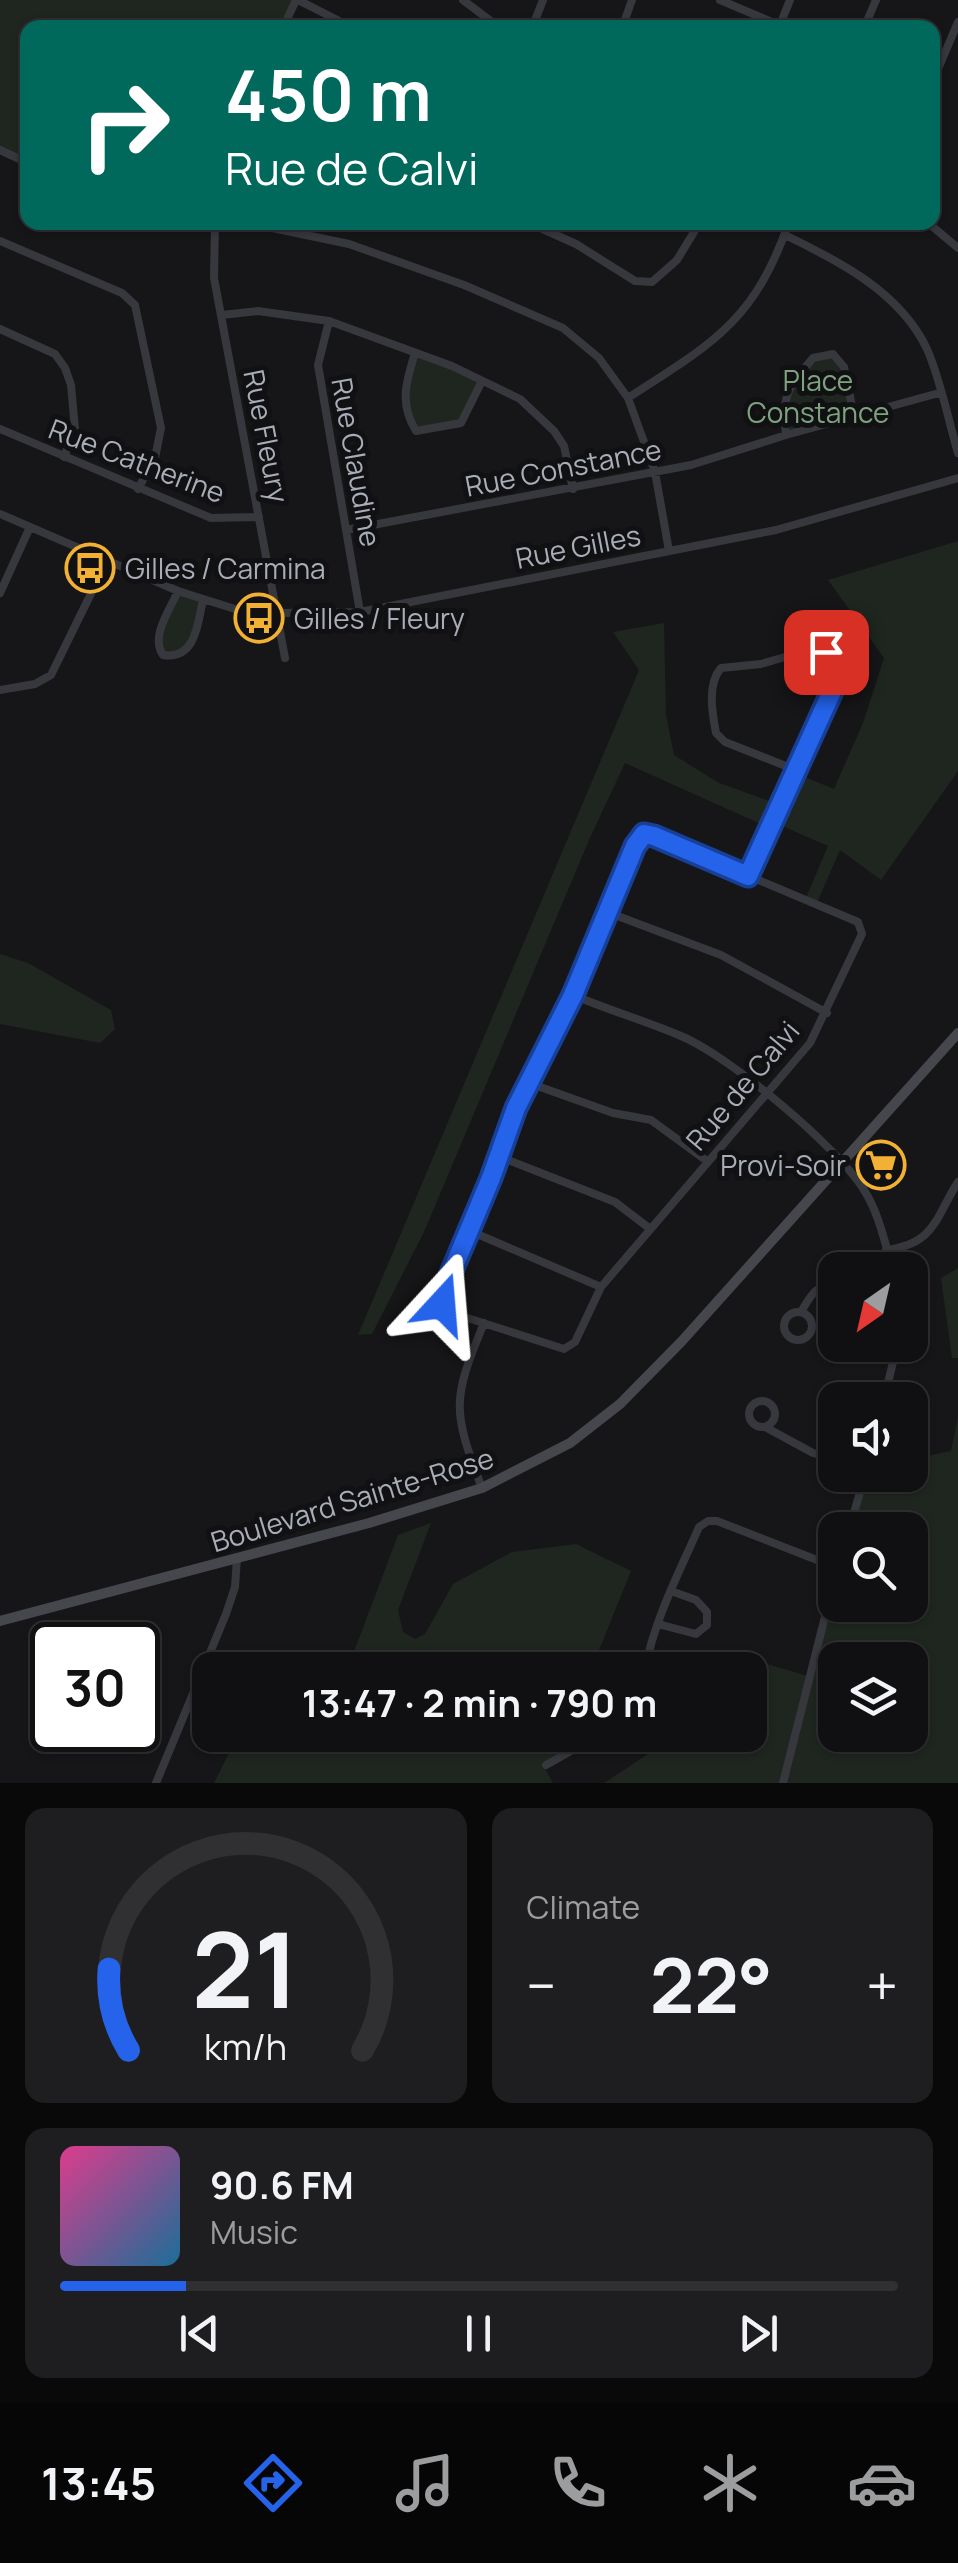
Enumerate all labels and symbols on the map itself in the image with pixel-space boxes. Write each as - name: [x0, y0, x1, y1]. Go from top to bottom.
- park label: Place Constance: [747, 361, 889, 431]
- street label: Rue Fleury: [236, 366, 299, 506]
- street label: Rue Claudine: [323, 374, 391, 550]
- street label: Rue Catherine: [44, 409, 230, 511]
- street label: Rue Constance: [462, 429, 664, 505]
- street label: Rue Gilles: [512, 515, 644, 577]
- bus stop icon: Gilles / Carmina: [64, 542, 116, 594]
- place label: Gilles / Carmina: [125, 549, 326, 587]
- bus stop icon: Gilles / Fleury: [233, 592, 285, 644]
- place label: Gilles / Fleury: [294, 599, 465, 637]
- pin: [784, 610, 869, 695]
- street label: Rue de Calvi: [677, 1012, 807, 1158]
- supermarket icon: Provi-Soir: [855, 1139, 907, 1191]
- place label: Provi-Soir: [720, 1146, 846, 1184]
- position arrow: [390, 1252, 494, 1356]
- north arrow: [818, 1252, 928, 1362]
- street label: Boulevard Sainte-Rose: [206, 1438, 498, 1560]
- speed limit sign: 30: [30, 1622, 160, 1752]

